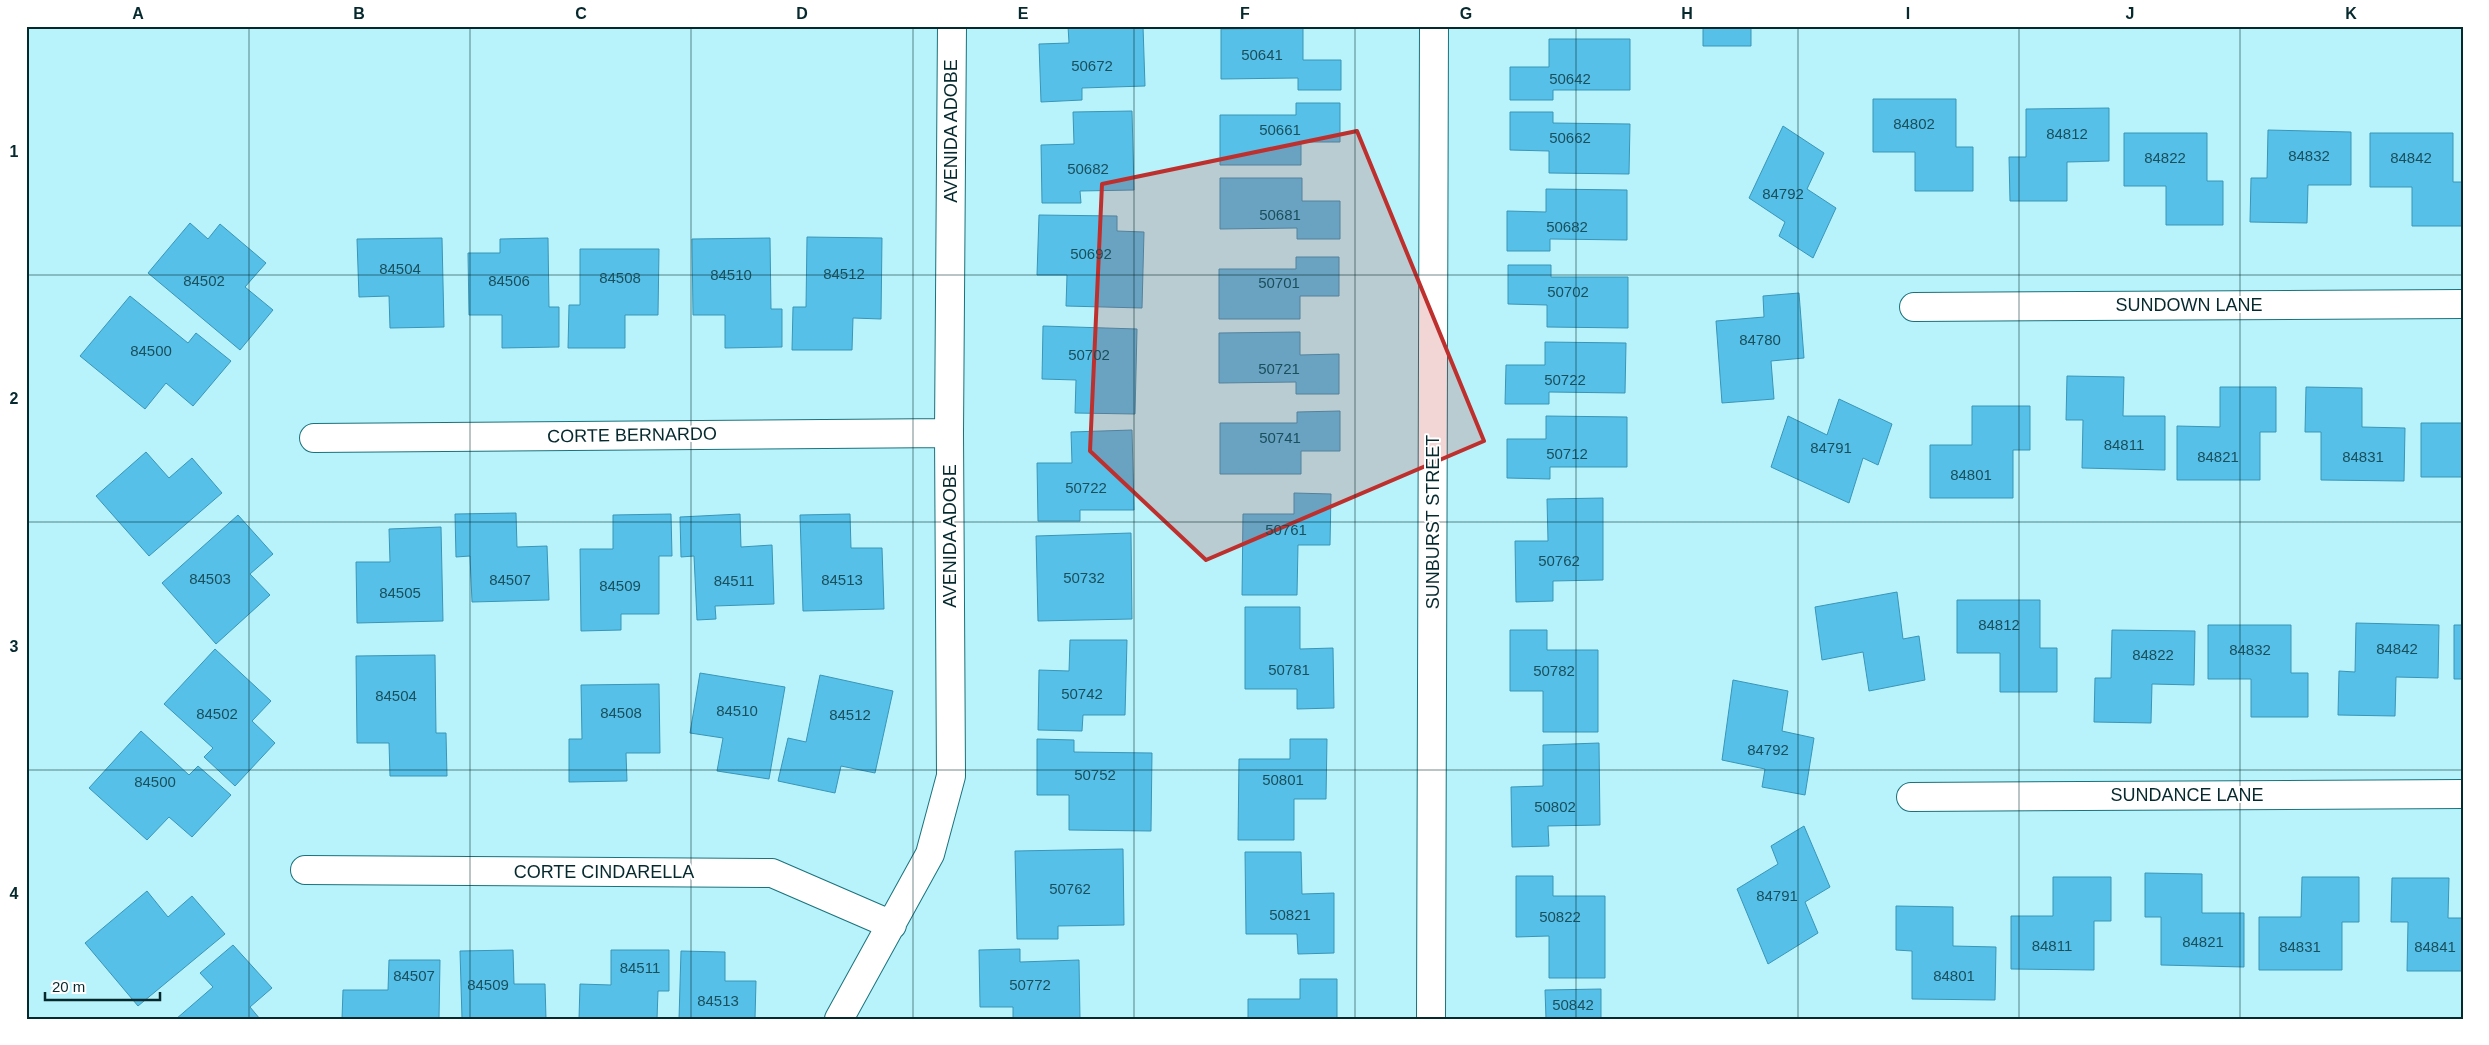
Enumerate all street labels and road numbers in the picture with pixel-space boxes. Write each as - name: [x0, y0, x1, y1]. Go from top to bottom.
- street label: AVENIDA ADOBE: [941, 59, 961, 203]
- street label: SUNDOWN LANE: [2115, 295, 2263, 315]
- street label: CORTE BERNARDO: [547, 424, 717, 446]
- street label: SUNBURST STREET: [1423, 435, 1443, 609]
- street label: AVENIDA ADOBE: [940, 464, 960, 608]
- street label: SUNDANCE LANE: [2110, 785, 2264, 805]
- street label: CORTE CINDARELLA: [514, 862, 694, 882]

